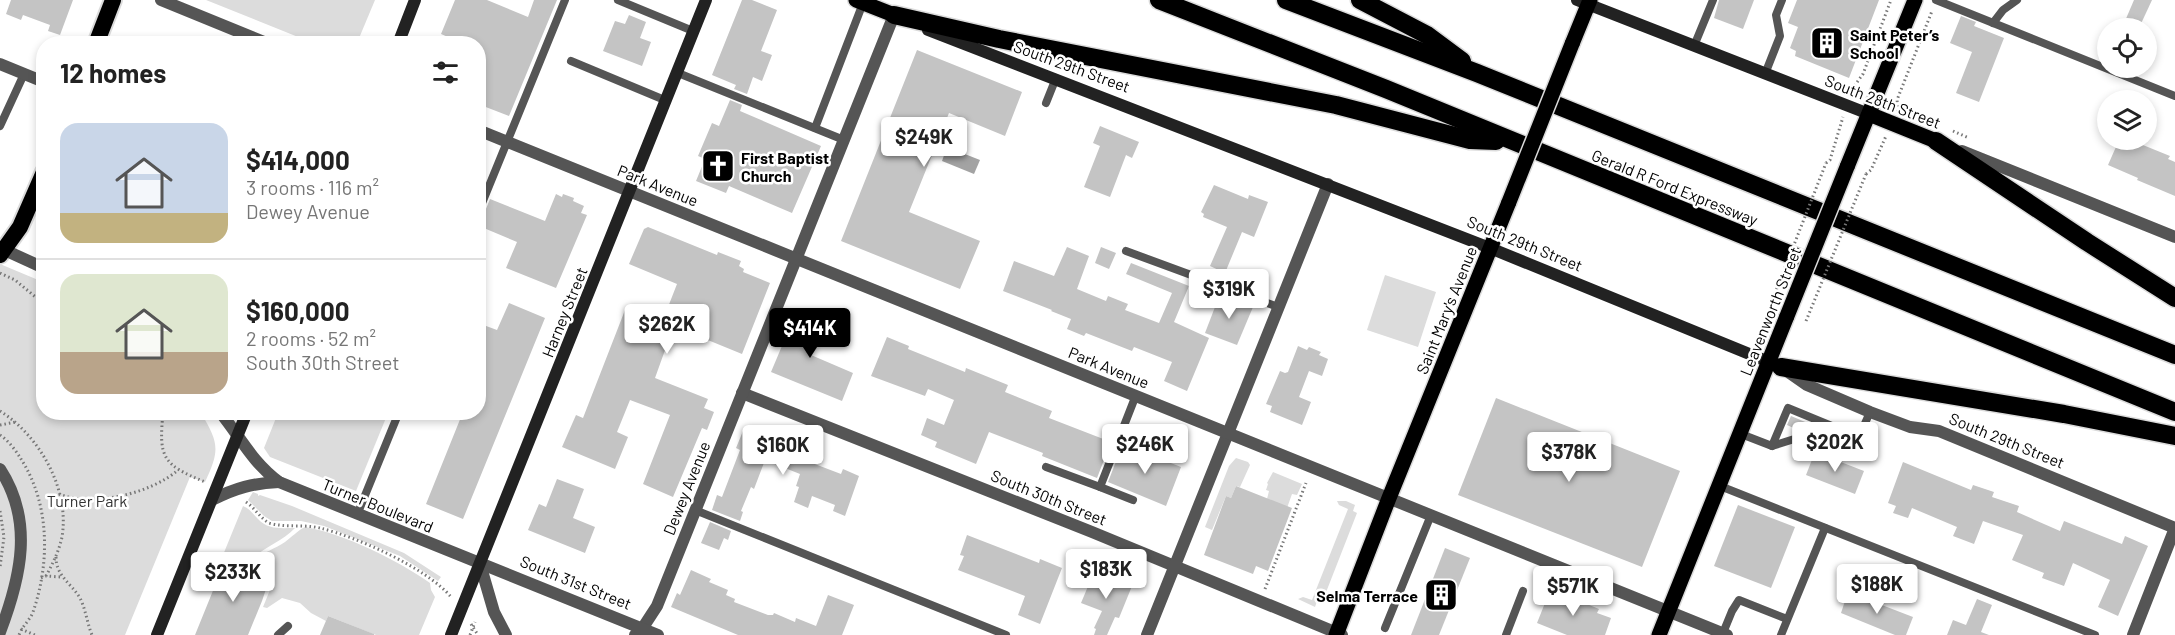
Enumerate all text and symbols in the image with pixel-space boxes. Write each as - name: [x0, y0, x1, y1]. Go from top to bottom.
- map controls: [2097, 18, 2157, 150]
- button: locate: [2097, 18, 2157, 78]
- building icon: Saint Peter’s School: [1809, 25, 1845, 61]
- place label: Saint Peter’s School: [1850, 25, 1939, 62]
- street label: South 29th Street: [1011, 36, 1133, 96]
- icon: filters: [429, 56, 462, 89]
- text: 12 homes: [60, 57, 166, 88]
- street label: South 28th Street: [1822, 70, 1944, 132]
- button: layers: [2097, 90, 2157, 150]
- pin: $249K: [882, 117, 966, 168]
- text: $249K: [895, 124, 953, 148]
- text: $414,000: [246, 144, 350, 175]
- street label: Gerald R Ford Expressway: [1589, 145, 1761, 229]
- icon: home: [108, 147, 180, 219]
- church icon: First Baptist Church: [700, 148, 736, 184]
- place label: First Baptist Church: [741, 148, 829, 185]
- street label: Park Avenue: [615, 160, 701, 210]
- text: 3 rooms · 116 m²: [246, 175, 379, 199]
- text: Dewey Avenue: [246, 199, 370, 223]
- street label: South 29th Street: [1465, 211, 1585, 275]
- street label: Saint Mary's Avenue: [1412, 243, 1480, 377]
- street label: Leavenworth Street: [1735, 244, 1805, 378]
- street label: Harney Street: [537, 264, 591, 360]
- pin: $319K: [1187, 269, 1271, 320]
- text: $319K: [1203, 276, 1255, 300]
- text: $160,000: [246, 295, 350, 326]
- icon: home: [108, 298, 180, 370]
- pin: $262K: [625, 304, 709, 355]
- pin: $414K: [768, 308, 852, 359]
- text: $262K: [638, 311, 696, 335]
- text: $414K: [783, 315, 837, 339]
- text: 2 rooms · 52 m²: [246, 326, 376, 350]
- street label: Park Avenue: [1066, 342, 1152, 392]
- text: South 30th Street: [246, 350, 400, 374]
- street label: South 29th Street: [1947, 408, 2067, 472]
- pin: $202K: [1793, 422, 1877, 473]
- pin: $246K: [1103, 424, 1187, 475]
- pin: $160K: [741, 425, 825, 476]
- text: $202K: [1806, 429, 1864, 453]
- text: $246K: [1116, 431, 1174, 455]
- text: $160K: [756, 432, 810, 456]
- pin: $378K: [1527, 432, 1611, 483]
- street label: Dewey Avenue: [659, 438, 713, 538]
- text: $378K: [1541, 439, 1597, 463]
- street label: South 30th Street: [988, 465, 1110, 529]
- street label: Turner Boulevard: [320, 474, 436, 536]
- park label: Turner Park: [47, 491, 127, 510]
- pin: $183K: [1064, 549, 1148, 600]
- street label: South 31st Street: [518, 551, 634, 613]
- pin: $233K: [191, 552, 275, 603]
- text: $183K: [1080, 556, 1132, 580]
- text: $233K: [205, 559, 261, 583]
- pin: $188K: [1835, 564, 1919, 615]
- pin: $571K: [1531, 566, 1615, 617]
- text: $188K: [1851, 571, 1903, 595]
- text: $571K: [1547, 573, 1599, 597]
- building icon: Selma Terrace: [1423, 577, 1459, 613]
- place label: Selma Terrace: [1316, 586, 1418, 605]

